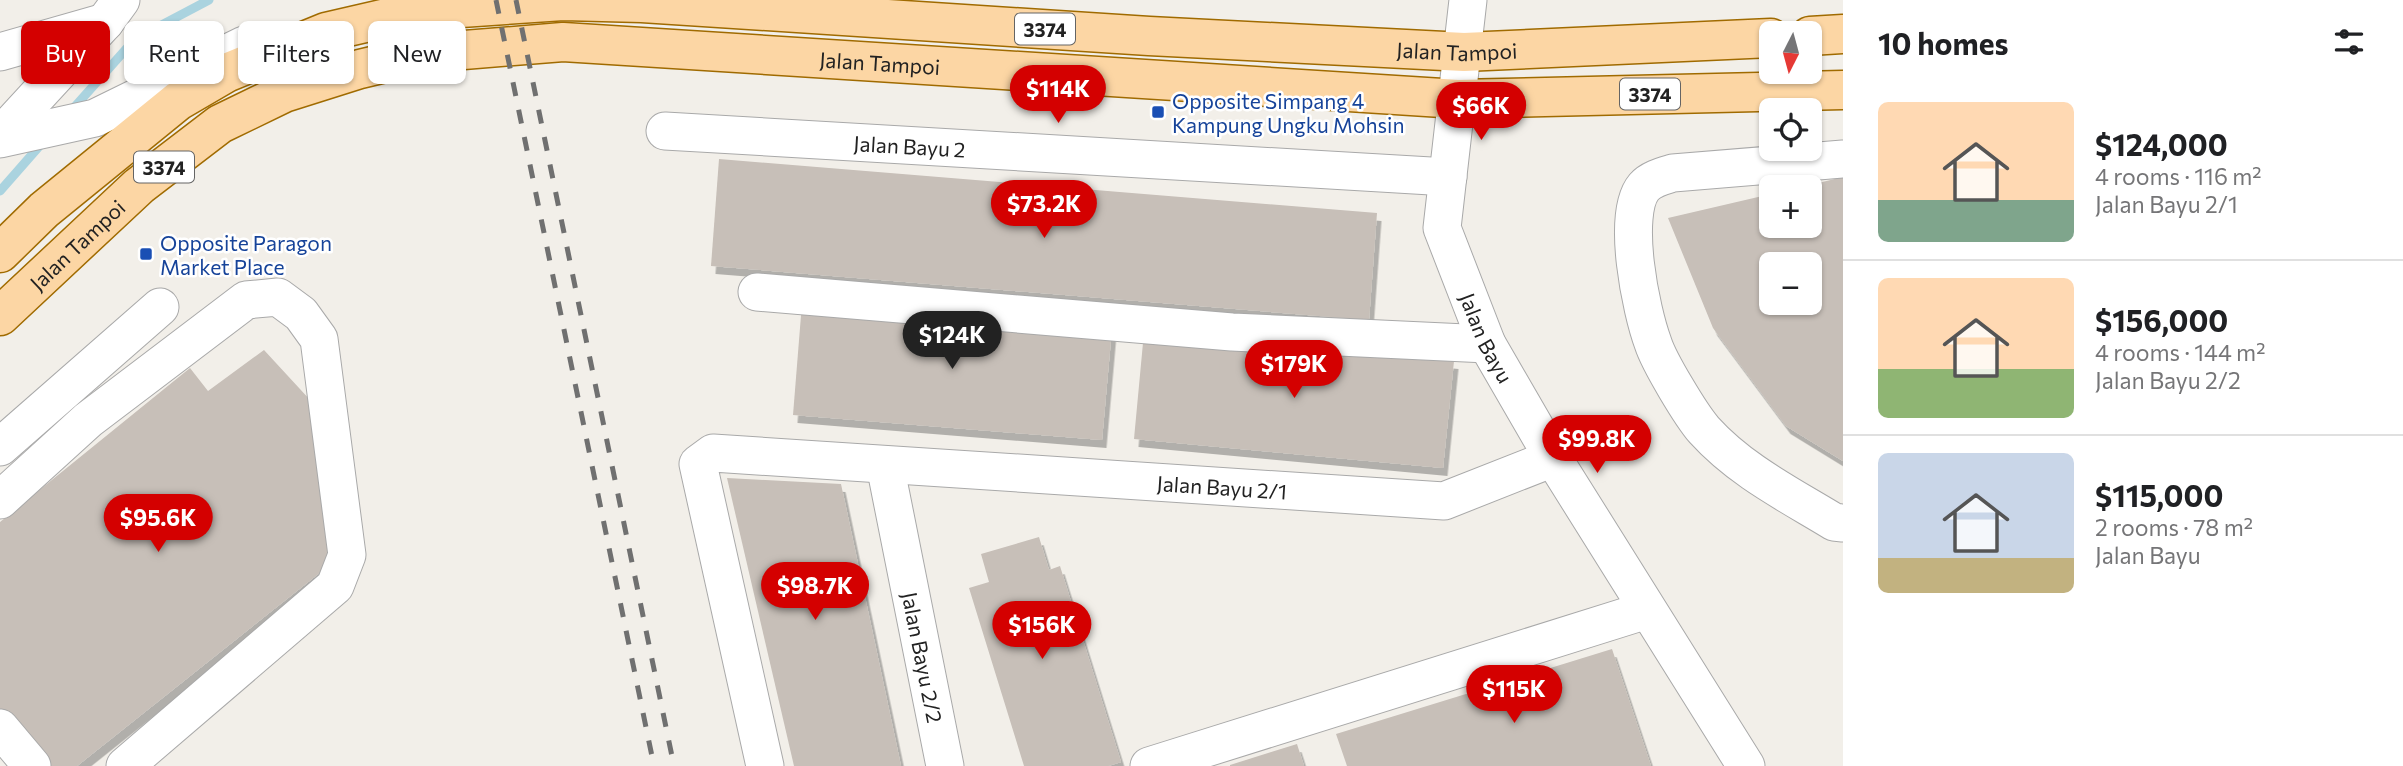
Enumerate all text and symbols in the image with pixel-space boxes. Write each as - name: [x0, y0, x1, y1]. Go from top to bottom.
- road number: 3374: [1015, 14, 1075, 44]
- chip: Buy: [21, 21, 110, 84]
- chip: Rent: [124, 21, 224, 84]
- chip: Filters: [238, 21, 354, 84]
- chip: New: [368, 21, 466, 84]
- north arrow: [1759, 21, 1822, 84]
- map controls: [1759, 21, 1822, 315]
- icon: filters: [2330, 23, 2368, 61]
- text: 10 homes: [1878, 24, 2008, 61]
- street label: Jalan Tampoi: [1396, 36, 1518, 65]
- street label: Jalan Tampoi: [819, 46, 941, 78]
- pin: $114K: [1009, 66, 1107, 125]
- text: $114K: [1026, 74, 1090, 102]
- road number: 3374: [1620, 78, 1680, 110]
- pin: $66K: [1440, 82, 1522, 142]
- place label: Opposite Simpang 4 Kampung Ungku Mohsin: [1172, 88, 1405, 137]
- text: $66K: [1452, 91, 1510, 119]
- button: locate: [1759, 98, 1822, 161]
- marker: Opposite Simpang 4 Kampung Ungku Mohsin: [1150, 104, 1166, 120]
- text: $124,000: [2095, 125, 2228, 162]
- street label: Jalan Bayu 2: [853, 130, 966, 161]
- icon: home: [1934, 130, 2018, 214]
- road number: 3374: [134, 152, 194, 182]
- text: 4 rooms · 116 m²: [2095, 162, 2262, 190]
- button: +: [1759, 175, 1822, 238]
- pin: $73.2K: [987, 180, 1101, 240]
- text: $73.2K: [1007, 189, 1081, 217]
- text: Jalan Bayu 2/1: [2095, 190, 2238, 218]
- street label: Jalan Tampoi: [24, 194, 129, 295]
- place label: Opposite Paragon Market Place: [160, 230, 332, 279]
- marker: Opposite Paragon Market Place: [138, 246, 154, 262]
- button: −: [1759, 252, 1822, 315]
- street label: Jalan Bayu: [1456, 289, 1519, 387]
- text: $156,000: [2095, 301, 2228, 338]
- icon: home: [1934, 306, 2018, 390]
- pin: $124K: [903, 312, 1001, 371]
- text: $124K: [919, 320, 985, 348]
- text: 4 rooms · 144 m²: [2095, 338, 2265, 366]
- pin: $179K: [1245, 340, 1343, 400]
- text: $179K: [1261, 349, 1327, 377]
- text: Jalan Bayu 2/2: [2095, 366, 2241, 394]
- pin: $99.8K: [1540, 416, 1654, 475]
- text: $99.8K: [1558, 424, 1636, 452]
- street label: Jalan Bayu 2/1: [1156, 470, 1288, 503]
- text: $115,000: [2095, 476, 2223, 513]
- icon: home: [1934, 481, 2018, 565]
- pin: $95.6K: [101, 494, 215, 554]
- text: $95.6K: [120, 503, 196, 531]
- text: 2 rooms · 78 m²: [2095, 513, 2253, 541]
- text: Jalan Bayu: [2095, 541, 2201, 569]
- pin: $98.7K: [758, 562, 872, 622]
- text: $98.7K: [777, 571, 853, 599]
- street label: Jalan Bayu 2/2: [898, 589, 949, 725]
- pin: $156K: [993, 602, 1091, 661]
- text: $156K: [1008, 610, 1076, 638]
- pin: $115K: [1465, 666, 1563, 725]
- text: $115K: [1482, 674, 1546, 702]

